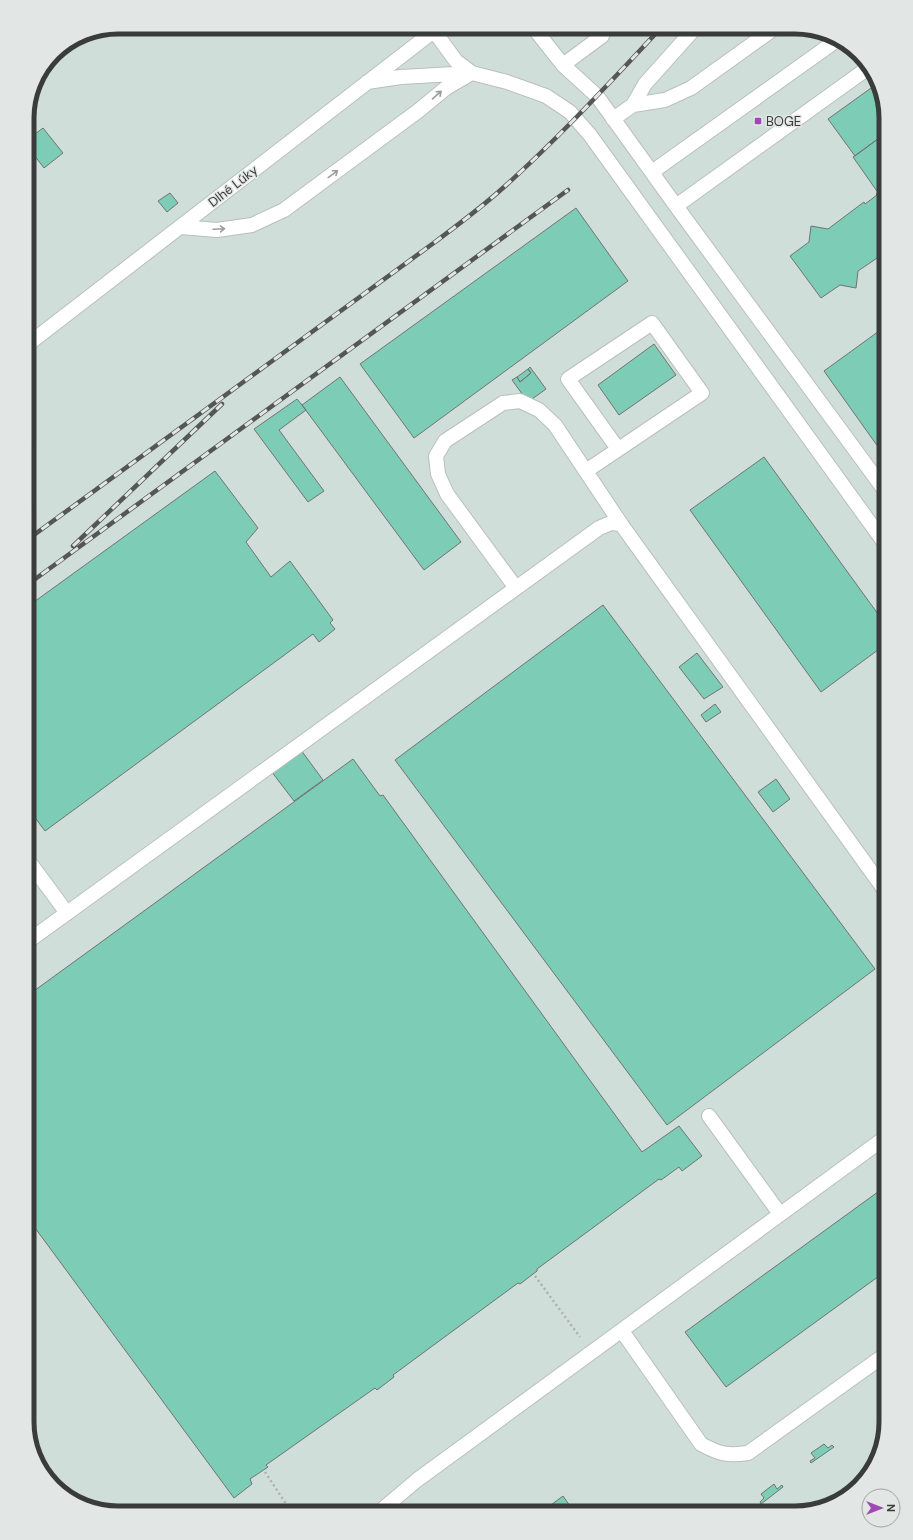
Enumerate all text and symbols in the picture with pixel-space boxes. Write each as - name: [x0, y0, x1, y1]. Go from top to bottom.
- one-way arrow: [431, 91, 442, 100]
- place label: BOGE: [766, 113, 801, 130]
- marker: BOGE: [753, 116, 763, 126]
- street label: Dlhé Lúky: [205, 161, 261, 211]
- one-way arrow: [328, 170, 339, 178]
- one-way arrow: [212, 226, 225, 233]
- north arrow: [861, 1488, 901, 1528]
- text: N: [884, 1504, 898, 1512]

